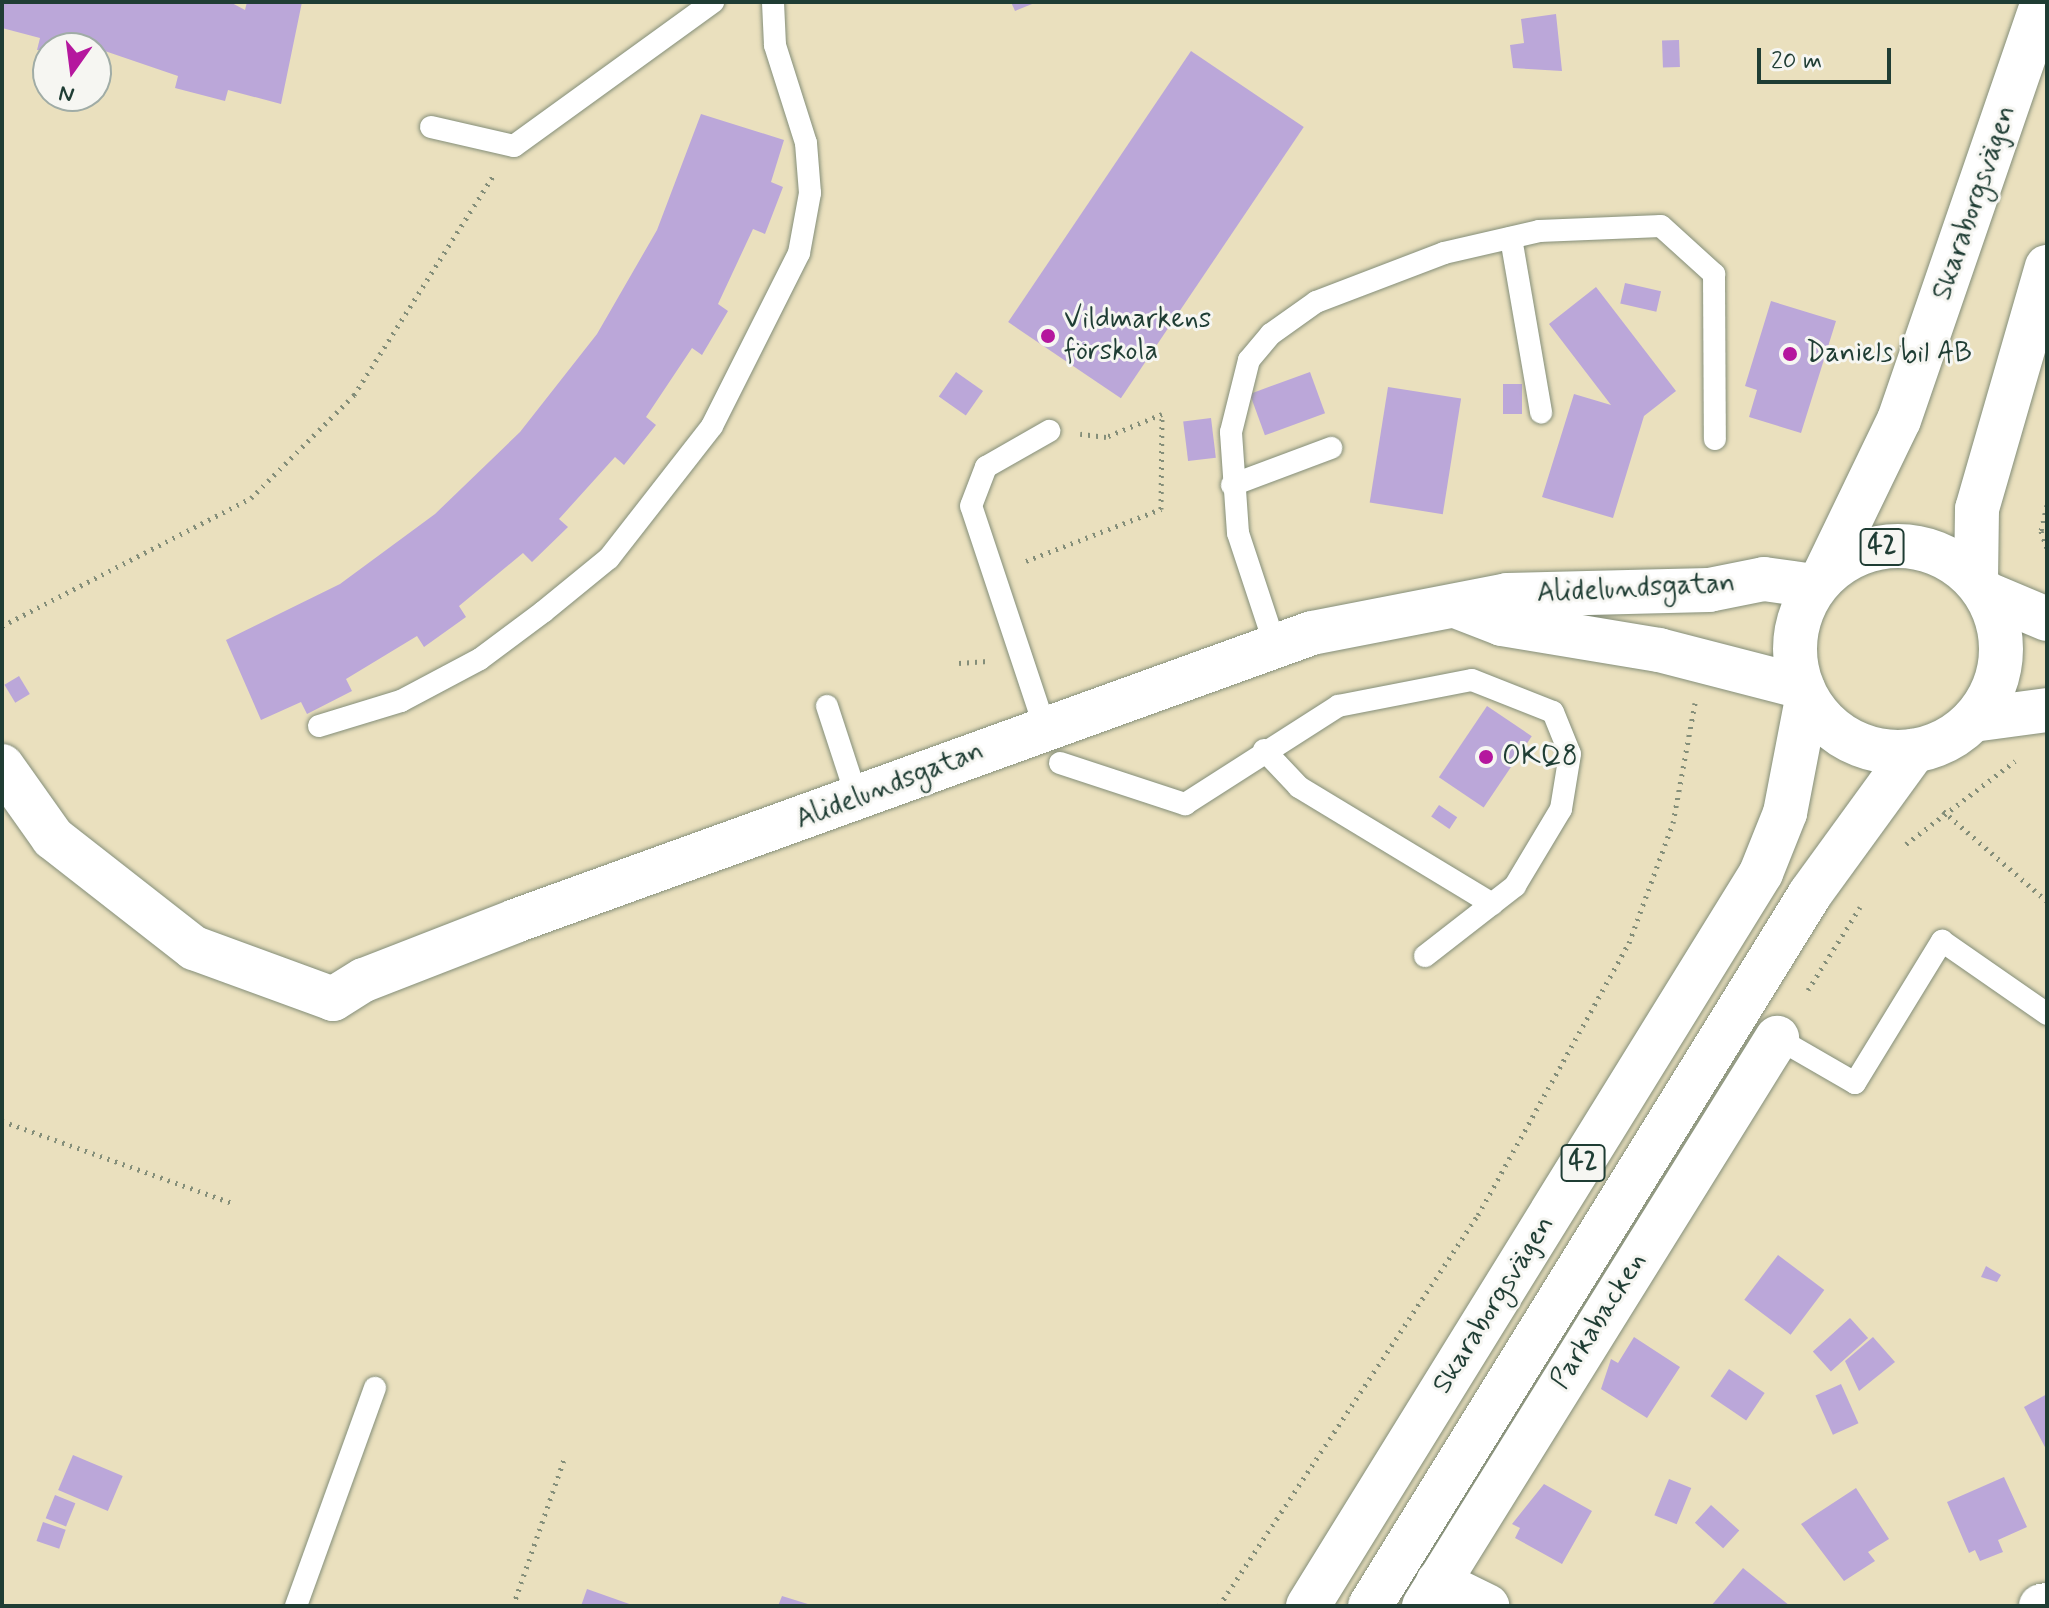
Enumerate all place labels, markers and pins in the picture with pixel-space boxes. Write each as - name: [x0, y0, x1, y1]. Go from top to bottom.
- place label: Vildmarkens förskola: [1064, 303, 1211, 369]
- marker: Vildmarkens förskola: [1039, 327, 1057, 345]
- place label: Daniels bil AB: [1806, 337, 1971, 371]
- marker: Daniels bil AB: [1781, 345, 1799, 363]
- place label: OKQ8: [1502, 740, 1578, 774]
- marker: OKQ8: [1477, 748, 1495, 766]

